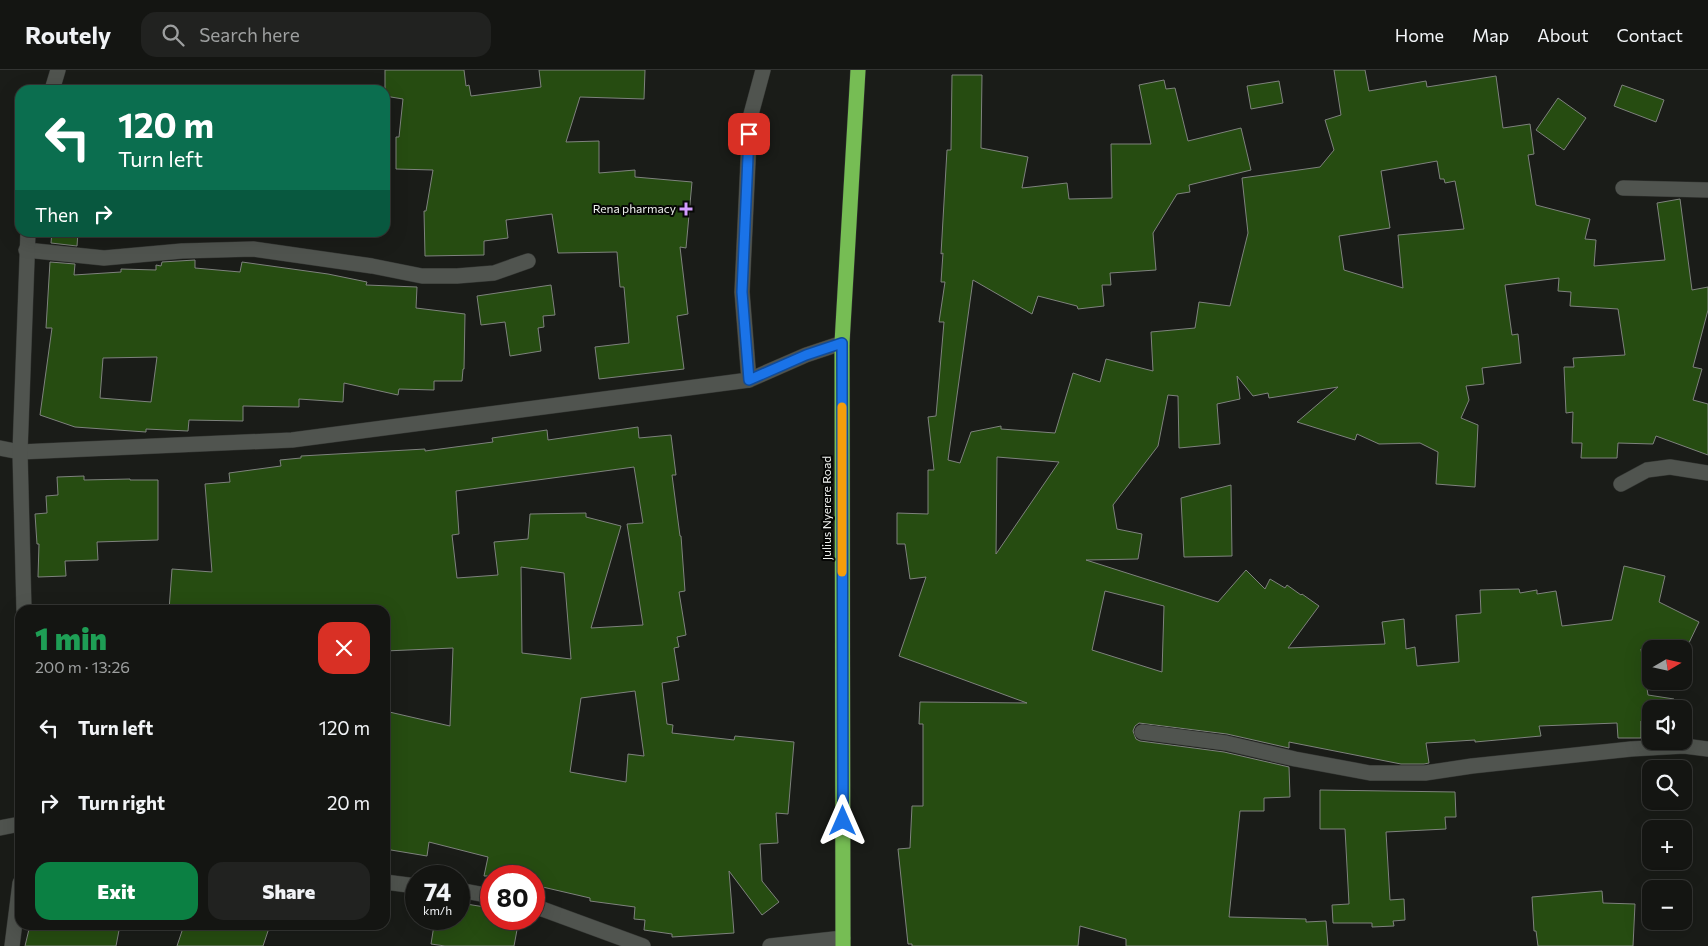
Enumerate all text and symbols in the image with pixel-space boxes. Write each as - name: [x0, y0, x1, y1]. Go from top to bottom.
- search box: [141, 12, 491, 57]
- text: Routely: [25, 20, 111, 49]
- icon: search: [159, 21, 187, 49]
- text: Search here: [199, 23, 300, 46]
- text: Home: [1395, 24, 1444, 46]
- text: Map: [1472, 24, 1509, 46]
- text: About: [1537, 24, 1589, 46]
- text: Contact: [1617, 24, 1683, 46]
- text: 120 m: [118, 102, 214, 145]
- icon: left: [35, 105, 100, 170]
- pin: [728, 113, 770, 155]
- icon: arrive: [735, 120, 763, 148]
- text: Turn left: [118, 145, 203, 172]
- icon: right: [89, 200, 117, 228]
- place label: Rena pharmacy: [593, 201, 676, 215]
- text: Then: [35, 203, 79, 226]
- marker: Rena pharmacy: [680, 203, 692, 215]
- street label: Julius Nyerere Road: [819, 456, 834, 560]
- text: 1 min: [35, 619, 107, 656]
- button: close: [318, 622, 370, 674]
- north arrow: [1642, 640, 1692, 690]
- map controls: [1642, 640, 1692, 930]
- text: 200 m · 13:26: [35, 657, 130, 676]
- button: sound: [1642, 700, 1692, 750]
- icon: left: [35, 714, 63, 742]
- text: Turn left: [78, 716, 153, 739]
- text: 120 m: [319, 716, 370, 739]
- button: search: [1642, 760, 1692, 810]
- icon: right: [35, 789, 63, 817]
- text: Turn right: [78, 791, 165, 814]
- text: 20 m: [327, 791, 370, 814]
- position arrow: [816, 794, 868, 846]
- button: +: [1642, 820, 1692, 870]
- button: Exit: [35, 862, 198, 920]
- button: Share: [208, 862, 370, 920]
- speed limit sign: 80: [480, 865, 545, 930]
- text: 74: [424, 876, 451, 906]
- button: −: [1642, 880, 1692, 930]
- text: km/h: [423, 903, 452, 917]

